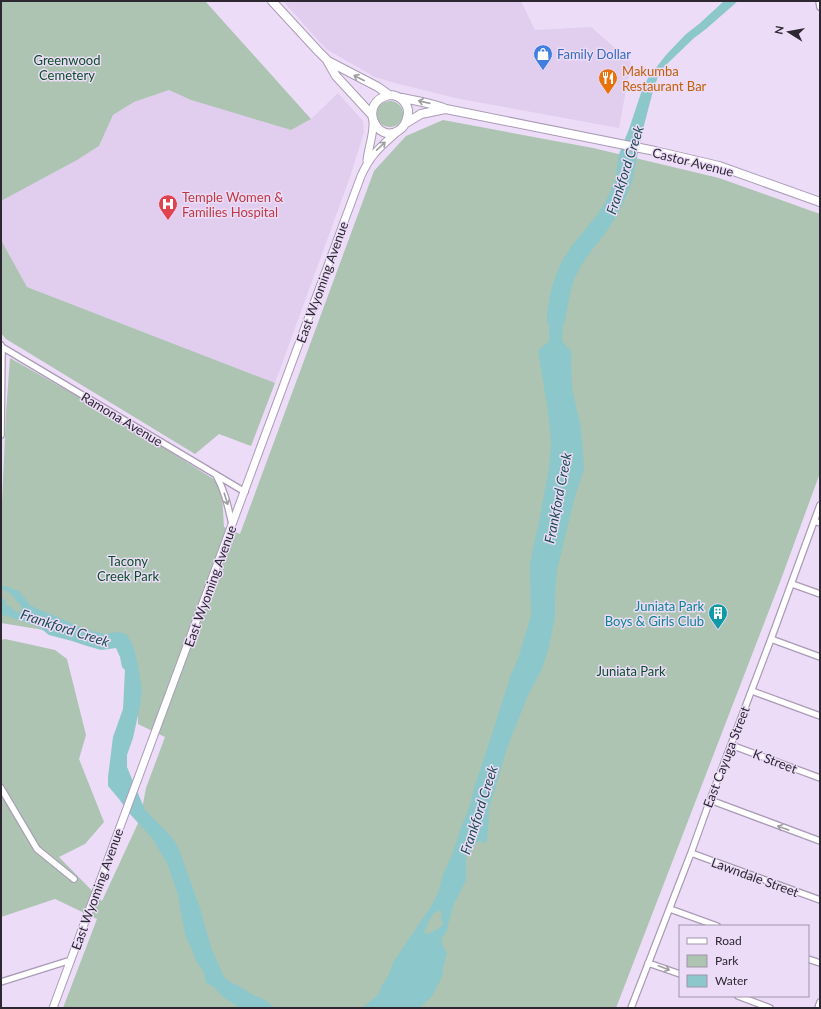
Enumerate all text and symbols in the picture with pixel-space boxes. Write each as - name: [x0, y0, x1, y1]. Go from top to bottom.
- north arrow: [769, 12, 809, 52]
- text: N: [772, 25, 786, 35]
- shop icon: Family Dollar: [532, 43, 554, 71]
- place label: Family Dollar: [557, 46, 631, 62]
- park label: Greenwood Cemetery: [34, 52, 100, 83]
- place label: Makumba Restaurant Bar: [622, 63, 707, 94]
- restaurant icon: Makumba Restaurant Bar: [597, 67, 619, 95]
- one-way arrow: [353, 74, 365, 81]
- one-way arrow: [418, 98, 431, 106]
- water label: Frankford Creek: [602, 123, 647, 216]
- one-way arrow: [376, 142, 386, 151]
- street label: Castor Avenue: [651, 144, 735, 180]
- place label: Temple Women & Families Hospital: [182, 189, 284, 220]
- hospital icon: Temple Women & Families Hospital: [157, 193, 179, 221]
- street label: East Wyoming Avenue: [293, 219, 351, 345]
- street label: Ramona Avenue: [78, 388, 166, 450]
- water label: Frankford Creek: [540, 451, 575, 545]
- one-way arrow: [223, 493, 230, 506]
- street label: East Wyoming Avenue: [181, 523, 239, 649]
- park label: Tacony Creek Park: [97, 553, 159, 584]
- place label: Juniata Park Boys & Girls Club: [605, 598, 704, 629]
- building icon: Juniata Park Boys & Girls Club: [707, 602, 729, 630]
- water label: Frankford Creek: [19, 605, 112, 650]
- park label: Juniata Park: [596, 663, 666, 679]
- street label: East Cayuga Street: [699, 704, 753, 810]
- street label: K Street: [751, 745, 800, 777]
- water label: Frankford Creek: [456, 763, 501, 856]
- one-way arrow: [778, 823, 790, 831]
- street label: East Wyoming Avenue: [68, 826, 126, 952]
- street label: Lawndale Street: [709, 854, 801, 900]
- legend: [679, 925, 809, 997]
- text: Road: [715, 933, 742, 948]
- text: Park: [715, 953, 739, 968]
- one-way arrow: [658, 965, 670, 973]
- text: Water: [715, 973, 748, 988]

